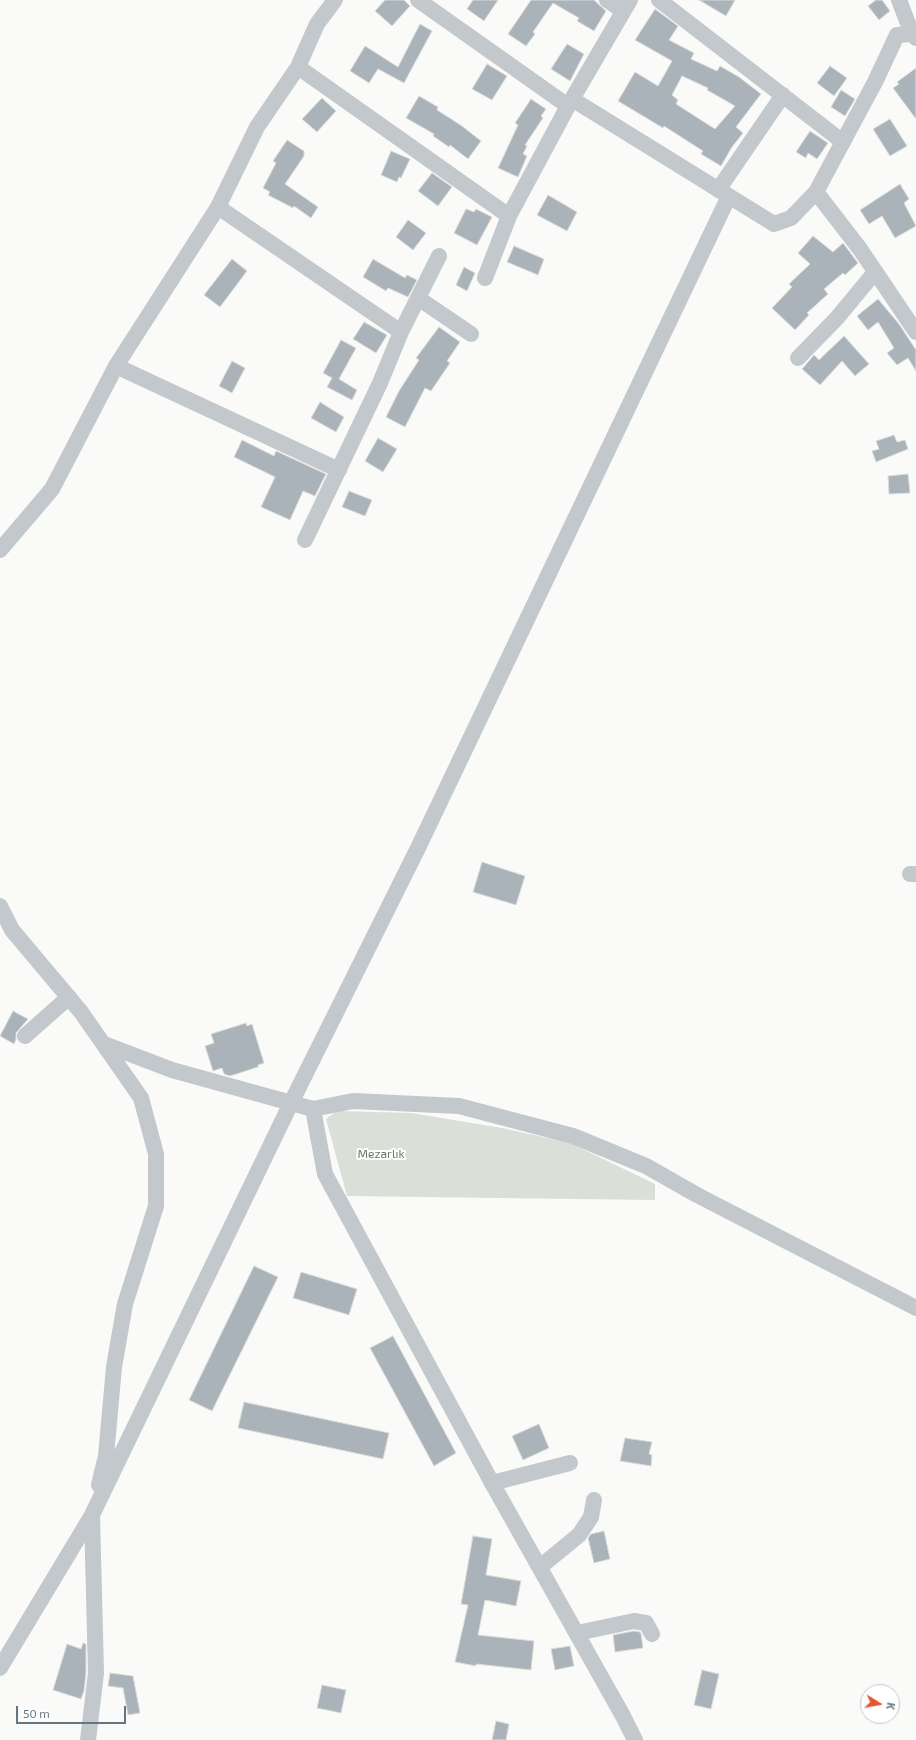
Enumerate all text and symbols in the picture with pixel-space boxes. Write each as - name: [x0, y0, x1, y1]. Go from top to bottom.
- park label: Mezarlık: [357, 1147, 405, 1161]
- north arrow: [860, 1684, 900, 1724]
- scale bar: [18, 1698, 128, 1724]
- text: K: [884, 1702, 898, 1711]
- text: 50 m: [23, 1706, 50, 1720]

